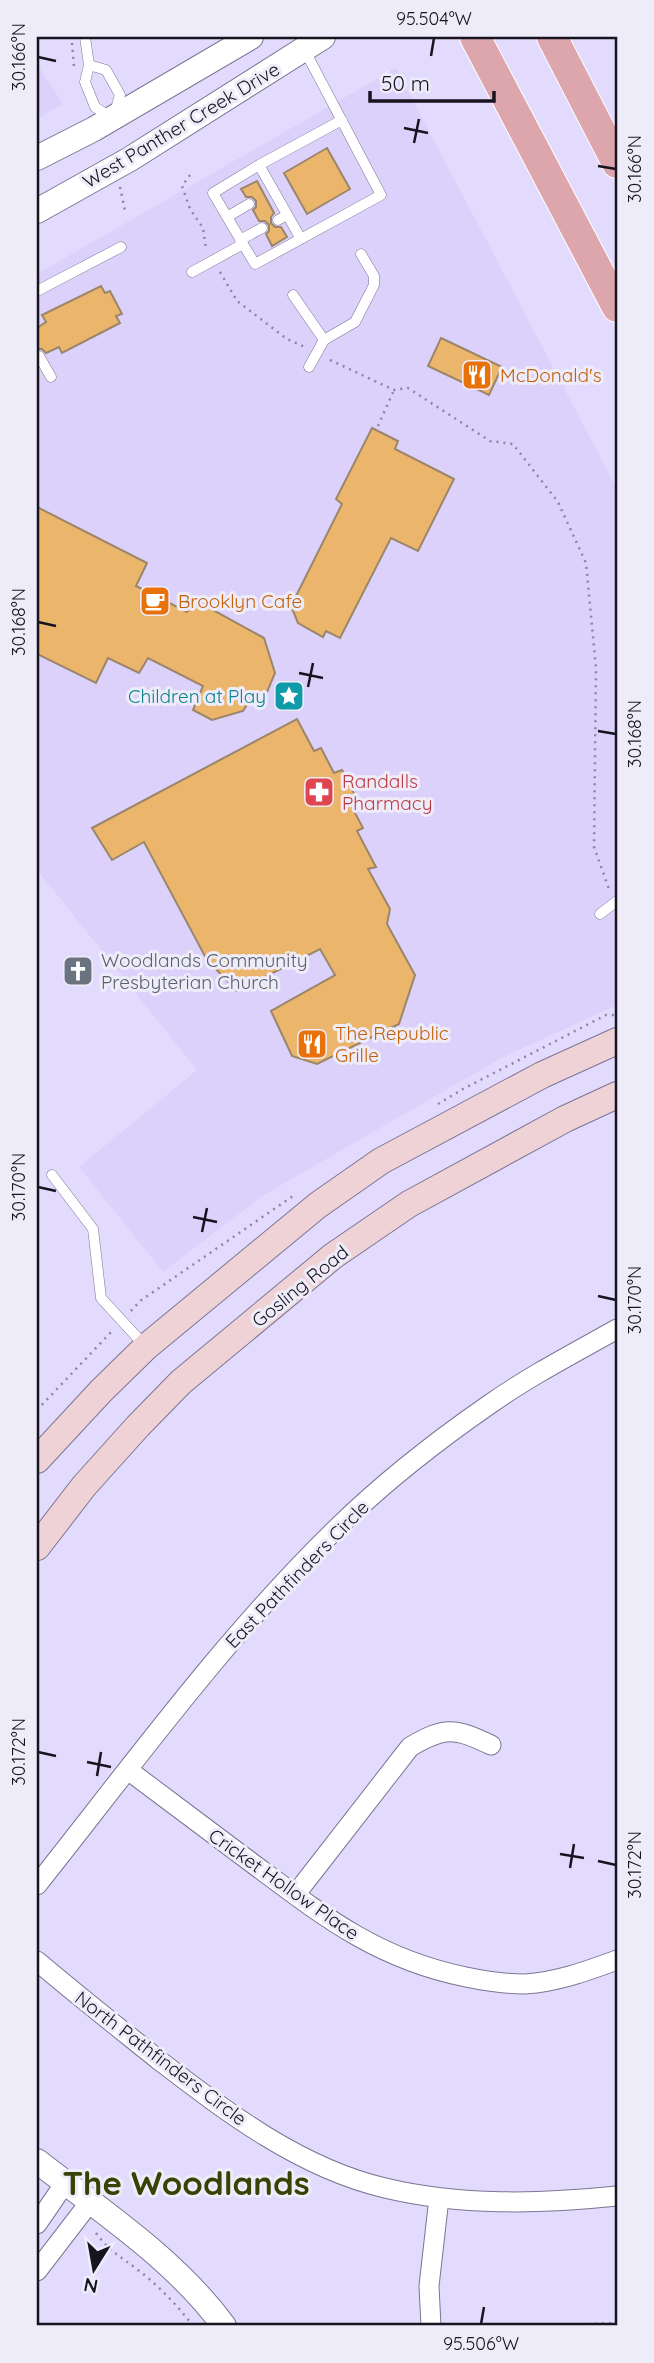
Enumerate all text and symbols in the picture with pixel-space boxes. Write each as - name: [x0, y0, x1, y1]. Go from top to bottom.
- text: 95.504°W: [396, 7, 472, 30]
- text: 30.166°N: [7, 23, 30, 91]
- street label: West Panther Creek Drive: [78, 57, 284, 193]
- scale bar: [370, 60, 495, 104]
- text: 50 m: [381, 70, 430, 96]
- text: 30.166°N: [623, 135, 646, 203]
- restaurant icon: McDonald's: [460, 358, 494, 392]
- place label: McDonald's: [500, 363, 602, 387]
- cafe icon: Brooklyn Cafe: [138, 584, 172, 618]
- text: 30.168°N: [7, 588, 30, 656]
- place label: Brooklyn Cafe: [178, 589, 302, 613]
- place icon: Children at Play: [272, 679, 306, 713]
- place label: Children at Play: [128, 684, 266, 708]
- text: 30.168°N: [623, 700, 646, 768]
- place label: Randalls Pharmacy: [342, 769, 432, 815]
- pharmacy icon: Randalls Pharmacy: [302, 775, 336, 809]
- place label: Woodlands Community Presbyterian Church: [101, 948, 308, 994]
- church icon: Woodlands Community Presbyterian Church: [61, 954, 95, 988]
- place label: The Republic Grille: [335, 1021, 449, 1067]
- restaurant icon: The Republic Grille: [295, 1027, 329, 1061]
- text: 30.170°N: [7, 1153, 30, 1221]
- street label: Gosling Road: [247, 1240, 353, 1332]
- text: 30.170°N: [623, 1266, 646, 1334]
- street label: East Pathfinders Circle: [220, 1495, 374, 1653]
- text: 30.172°N: [7, 1718, 30, 1786]
- street label: Cricket Hollow Place: [204, 1823, 364, 1945]
- text: 30.172°N: [623, 1831, 646, 1899]
- street label: North Pathfinders Circle: [70, 1986, 252, 2130]
- district label: The Woodlands: [62, 2162, 310, 2203]
- north arrow: [60, 2234, 130, 2304]
- text: N: [82, 2273, 100, 2299]
- text: 95.506°W: [443, 2332, 519, 2355]

